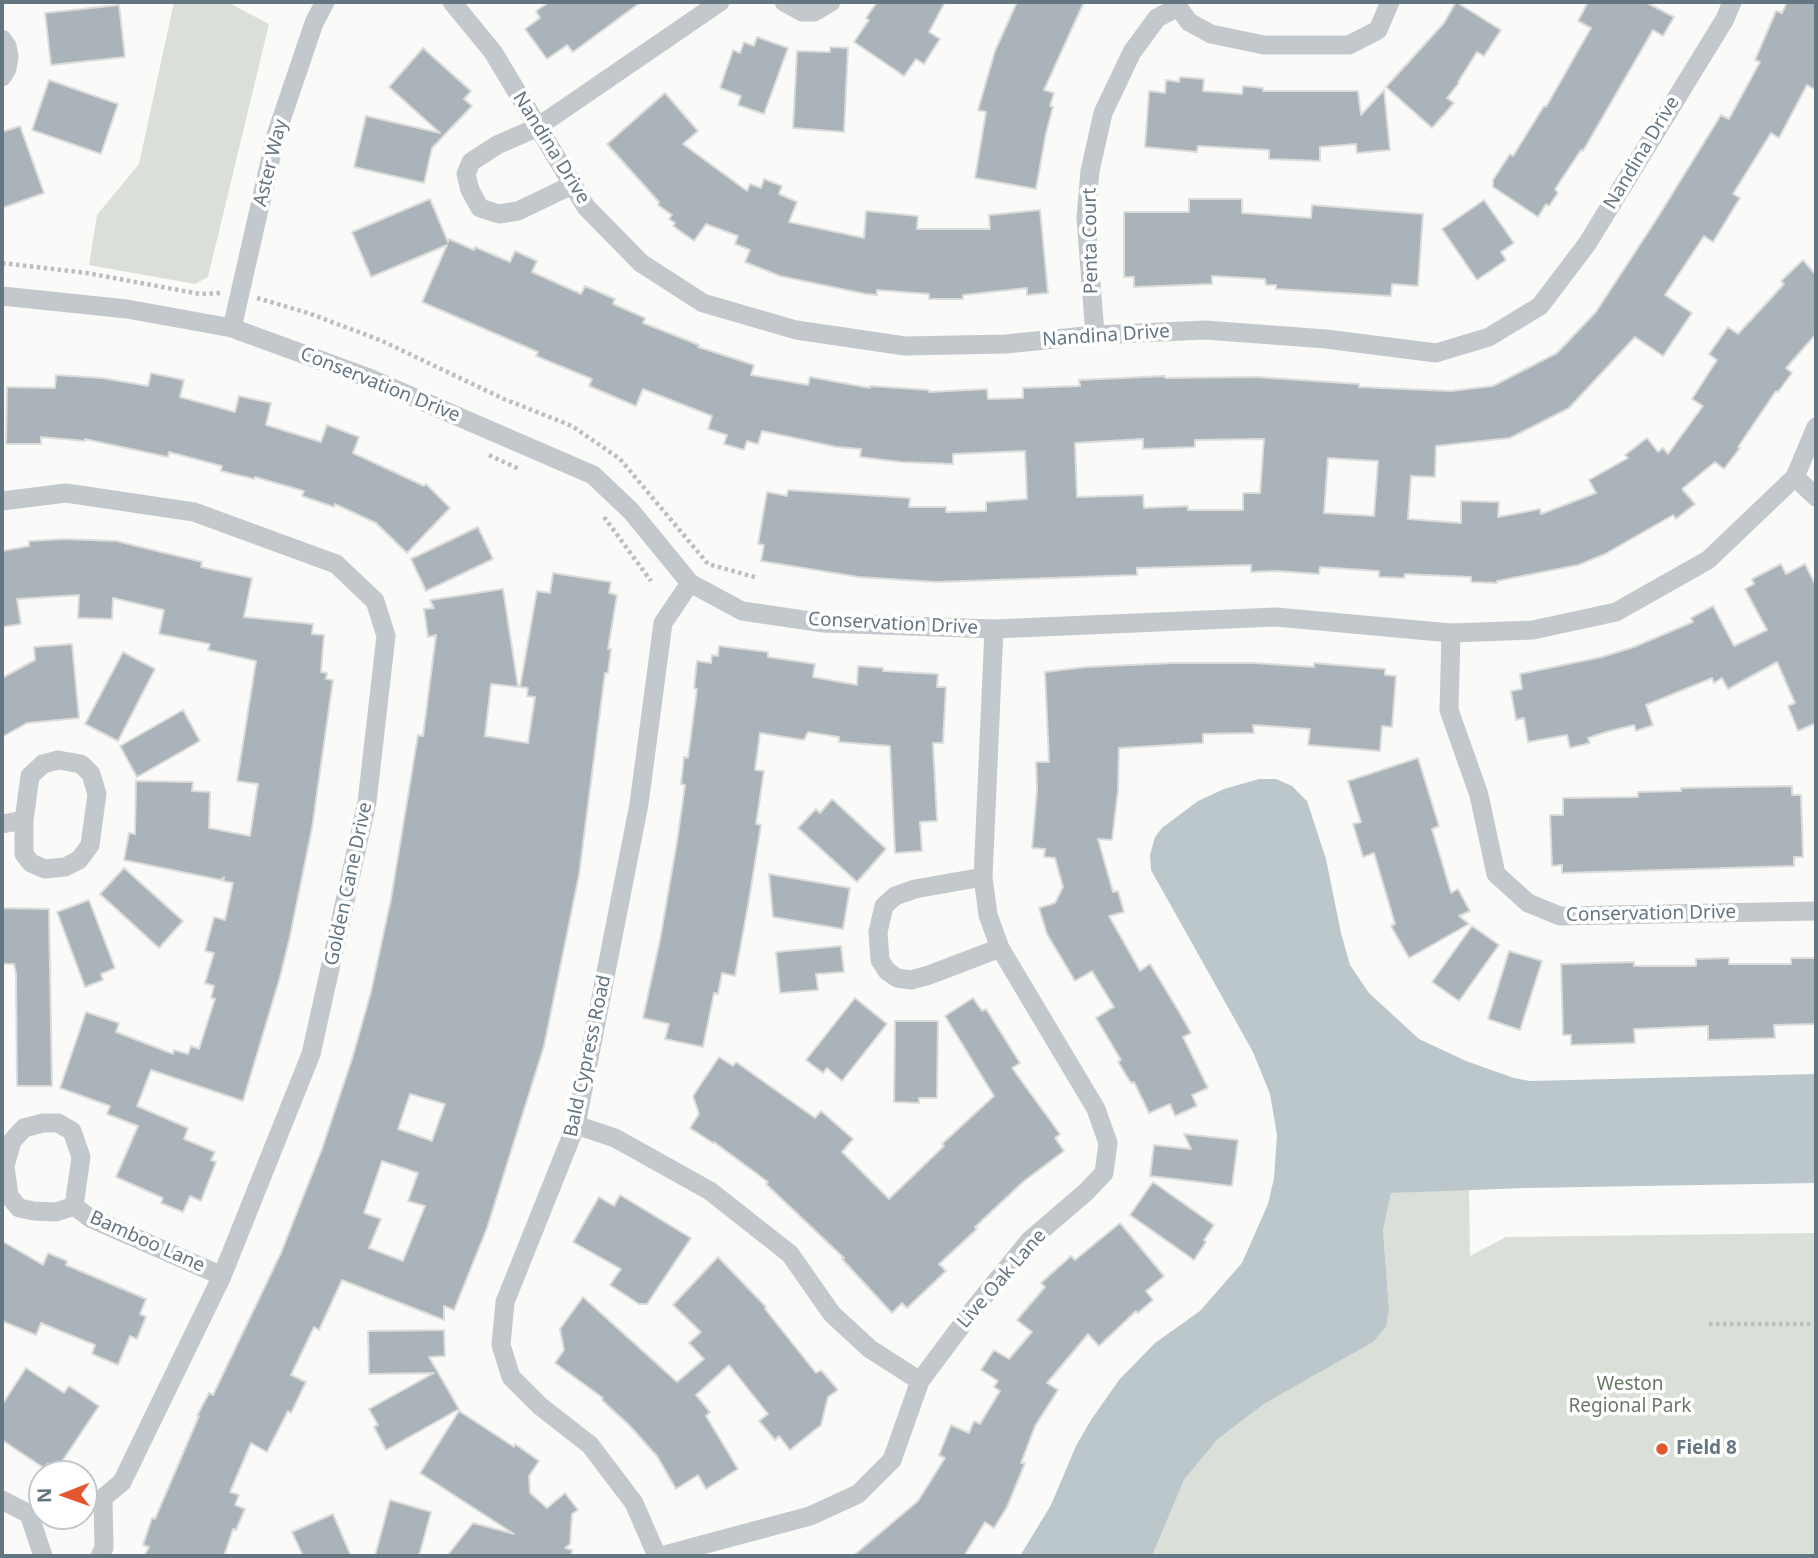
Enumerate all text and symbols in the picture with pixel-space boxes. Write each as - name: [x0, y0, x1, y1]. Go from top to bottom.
- street label: Nandina Drive: [507, 88, 595, 208]
- street label: Nandina Drive: [1599, 92, 1685, 214]
- street label: Aster Way: [249, 117, 293, 209]
- street label: Penta Court: [1079, 188, 1103, 294]
- street label: Nandina Drive: [1041, 320, 1171, 352]
- street label: Conservation Drive: [297, 343, 463, 427]
- street label: Conservation Drive: [807, 608, 979, 640]
- street label: Golden Cane Drive: [321, 800, 377, 968]
- street label: Conservation Drive: [1566, 901, 1736, 927]
- street label: Bald Cypress Road: [560, 973, 616, 1139]
- street label: Bamboo Lane: [86, 1206, 208, 1278]
- street label: Live Oak Lane: [953, 1225, 1051, 1333]
- park label: Weston Regional Park: [1568, 1374, 1692, 1418]
- place label: Field 8: [1676, 1438, 1737, 1460]
- marker: Field 8: [1654, 1441, 1670, 1457]
- north arrow: [28, 1460, 98, 1530]
- text: N: [31, 1487, 57, 1503]

